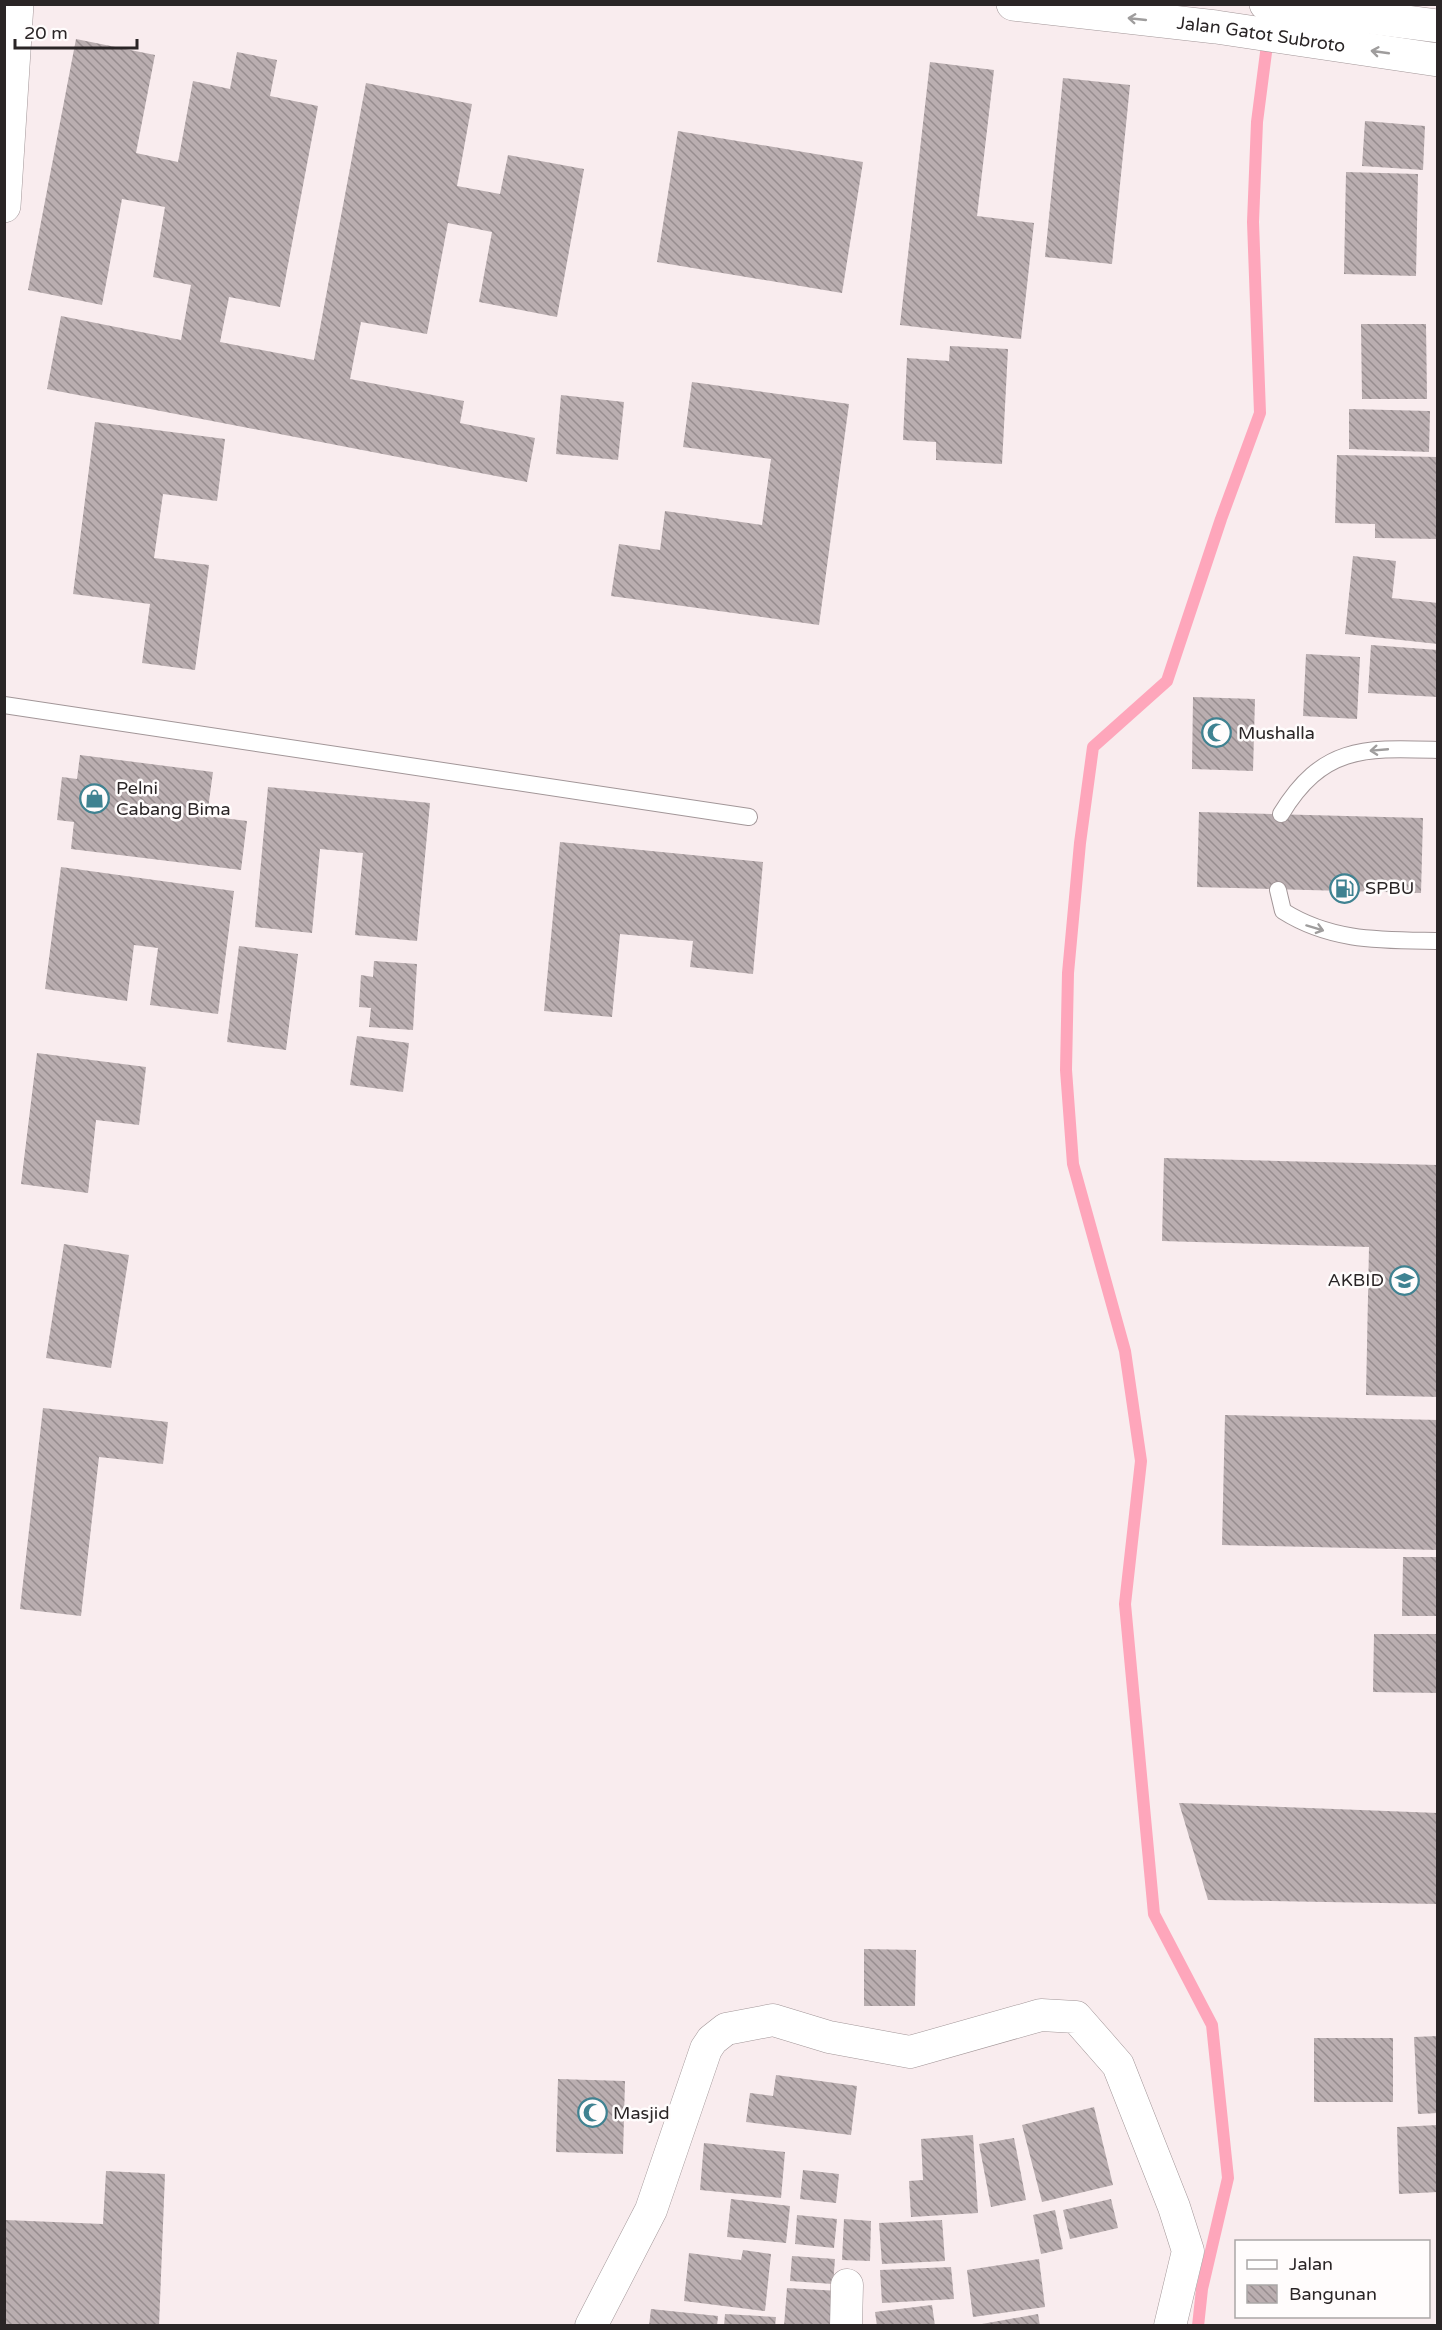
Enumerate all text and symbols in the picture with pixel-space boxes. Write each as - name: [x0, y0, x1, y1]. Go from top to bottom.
- scale bar: [15, 12, 136, 50]
- street label: Jalan Gatot Subroto: [1176, 12, 1347, 57]
- one-way arrow: [1128, 13, 1148, 24]
- text: 20 m: [24, 22, 68, 44]
- one-way arrow: [1370, 46, 1390, 57]
- mosque icon: Mushalla: [1201, 717, 1233, 749]
- place label: Mushalla: [1238, 722, 1315, 744]
- one-way arrow: [1370, 745, 1390, 756]
- place label: Pelni Cabang Bima: [116, 777, 231, 820]
- shop icon: Pelni Cabang Bima: [79, 782, 111, 814]
- fuel station icon: SPBU: [1328, 872, 1360, 904]
- place label: SPBU: [1365, 877, 1414, 899]
- one-way arrow: [1305, 923, 1324, 934]
- school or university icon: AKBID: [1389, 1264, 1421, 1296]
- place label: AKBID: [1327, 1269, 1384, 1291]
- mosque icon: Masjid: [576, 2097, 608, 2129]
- place label: Masjid: [613, 2102, 670, 2124]
- legend: [1235, 2240, 1430, 2318]
- text: Jalan: [1289, 2253, 1333, 2275]
- text: Bangunan: [1289, 2283, 1377, 2305]

